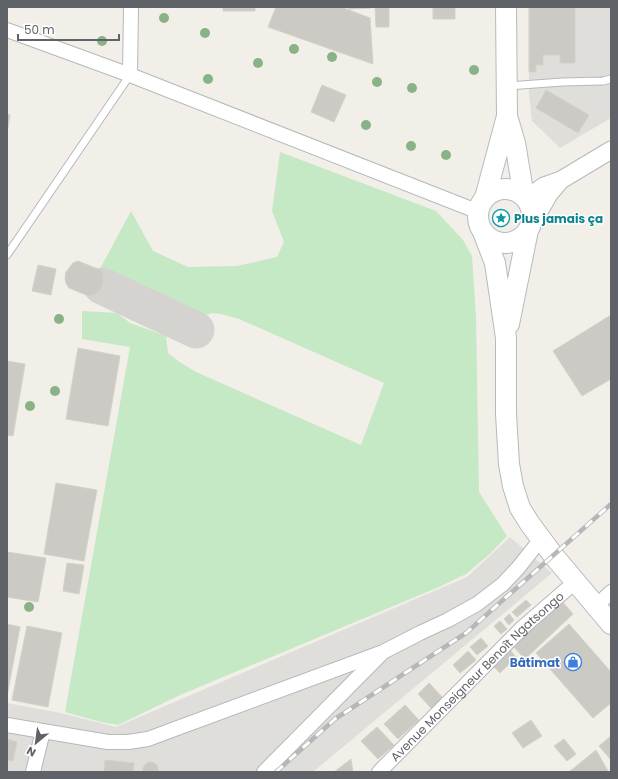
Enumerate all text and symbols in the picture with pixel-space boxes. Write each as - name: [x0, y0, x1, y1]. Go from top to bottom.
- scale bar: [18, 16, 119, 42]
- text: 50 m: [24, 21, 55, 38]
- place icon: Plus jamais ça: [491, 208, 511, 228]
- place label: Plus jamais ça: [514, 210, 603, 227]
- street label: Avenue Monseigneur Benoît Ngatsongo: [386, 587, 567, 765]
- shop icon: Bâtimat: [563, 652, 583, 672]
- place label: Bâtimat: [510, 654, 560, 671]
- north arrow: [16, 723, 56, 763]
- text: N: [24, 743, 39, 761]

